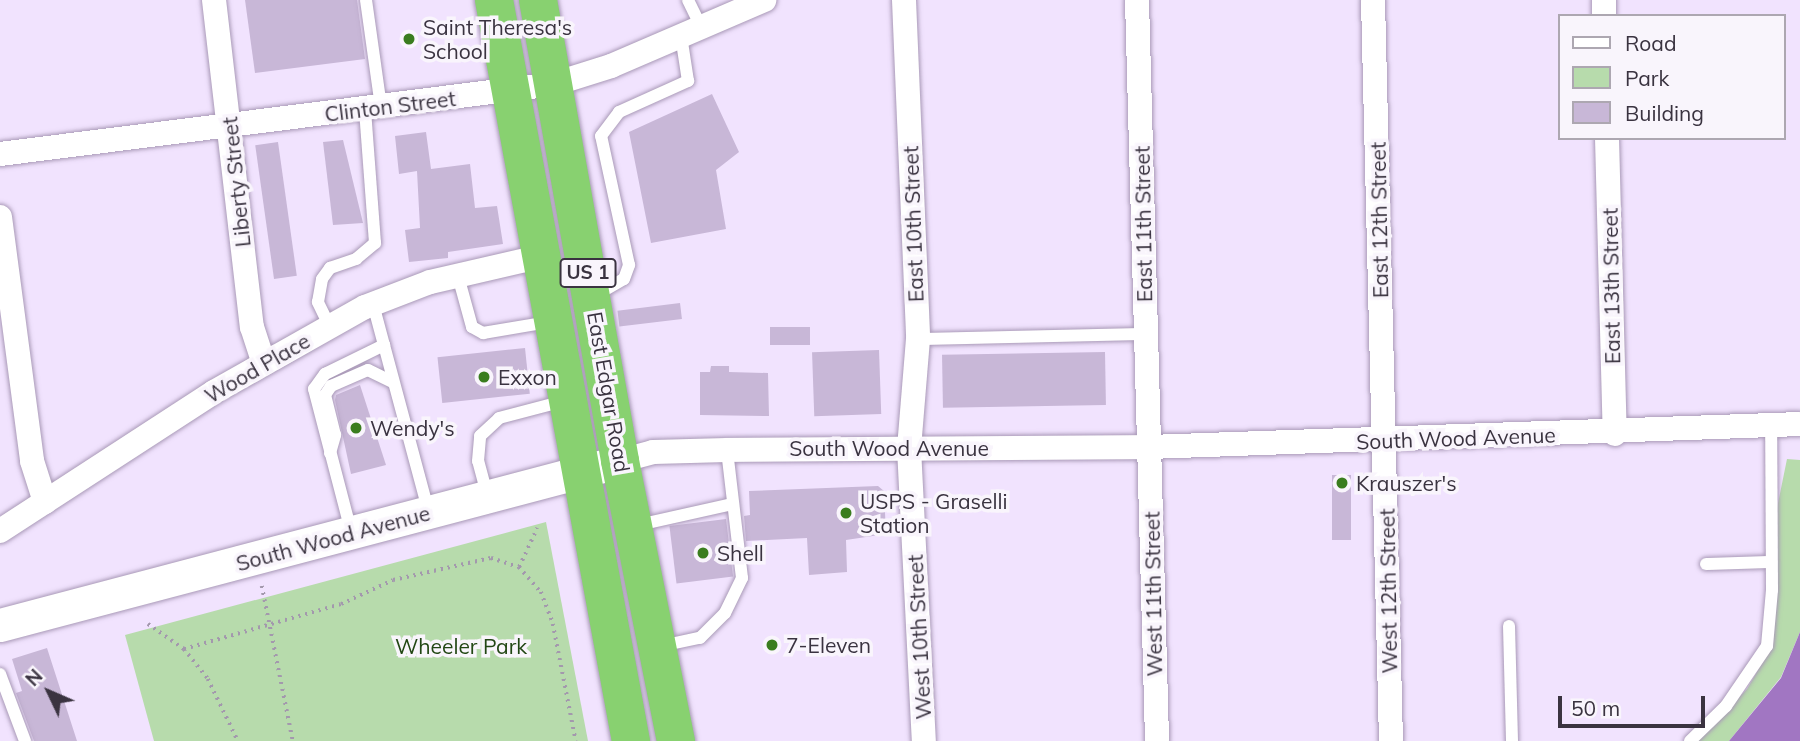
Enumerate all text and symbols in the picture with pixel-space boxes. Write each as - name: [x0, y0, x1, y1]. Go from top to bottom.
- place label: Saint Theresa's School: [423, 14, 572, 64]
- legend: [1559, 14, 1786, 140]
- text: Road: [1625, 30, 1676, 56]
- marker: Saint Theresa's School: [401, 31, 417, 47]
- text: Park: [1625, 65, 1669, 91]
- street label: Clinton Street: [323, 85, 457, 127]
- text: Building: [1625, 100, 1704, 126]
- street label: Liberty Street: [217, 116, 255, 248]
- street label: East 12th Street: [1365, 142, 1393, 298]
- street label: East 10th Street: [898, 145, 928, 303]
- street label: East 11th Street: [1129, 146, 1157, 302]
- street label: East 13th Street: [1597, 208, 1625, 364]
- road number: US 1: [558, 258, 618, 288]
- street label: East Edgar Road: [582, 310, 636, 474]
- street label: Wood Place: [200, 328, 314, 408]
- place label: Exxon: [498, 364, 557, 390]
- marker: Exxon: [476, 369, 492, 385]
- place label: Wendy's: [370, 415, 455, 441]
- marker: Wendy's: [348, 420, 364, 436]
- street label: South Wood Avenue: [1356, 422, 1556, 454]
- street label: South Wood Avenue: [789, 435, 989, 461]
- place label: Krauszer's: [1356, 470, 1457, 496]
- marker: Krauszer's: [1334, 475, 1350, 491]
- place label: USPS - Graselli Station: [860, 488, 1007, 538]
- street label: South Wood Avenue: [233, 500, 433, 576]
- marker: USPS - Graselli Station: [838, 505, 854, 521]
- street label: West 12th Street: [1374, 508, 1402, 674]
- street label: West 11th Street: [1139, 511, 1167, 677]
- place label: Shell: [717, 540, 764, 566]
- marker: Shell: [695, 545, 711, 561]
- street label: West 10th Street: [902, 554, 936, 720]
- place label: 7-Eleven: [786, 632, 871, 658]
- park label: Wheeler Park: [395, 633, 527, 659]
- marker: 7-Eleven: [764, 637, 780, 653]
- north arrow: [14, 657, 84, 727]
- text: N: [20, 664, 48, 691]
- scale bar: [1562, 682, 1709, 726]
- text: 50 m: [1571, 695, 1620, 721]

